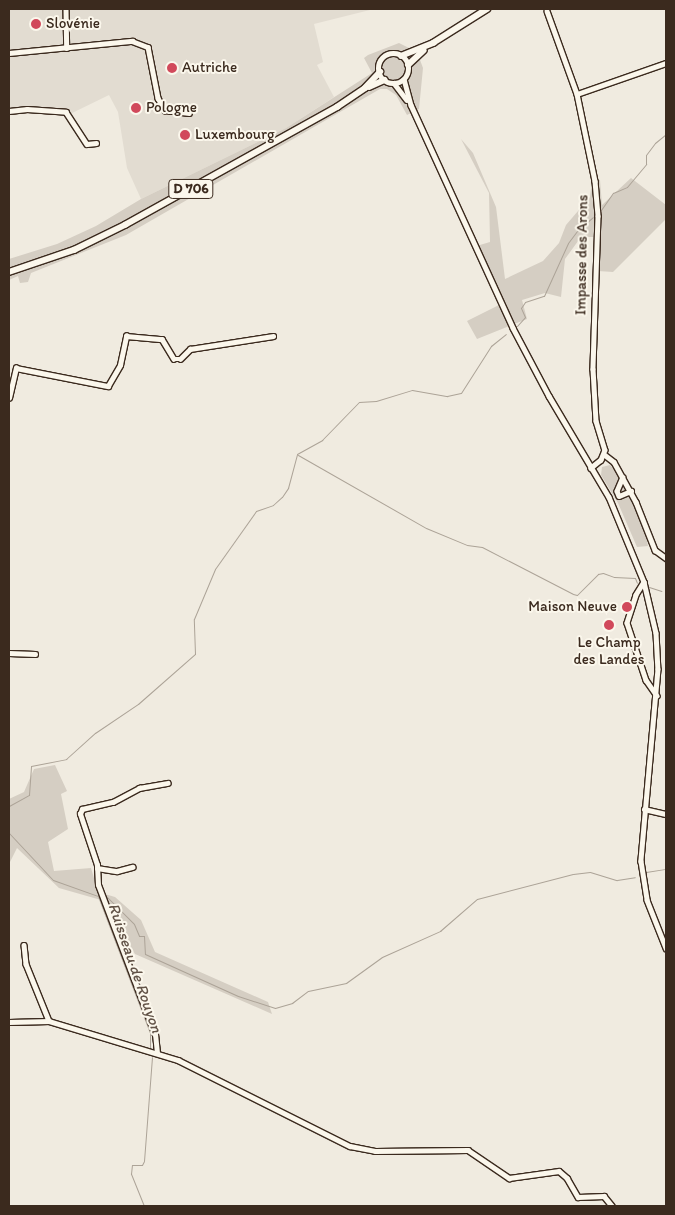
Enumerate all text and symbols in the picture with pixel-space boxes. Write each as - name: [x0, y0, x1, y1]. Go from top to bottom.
- place label: Slovénie: [46, 15, 100, 33]
- marker: Slovénie: [30, 18, 42, 30]
- place label: Autriche: [182, 59, 237, 77]
- marker: Autriche: [166, 62, 178, 74]
- place label: Pologne: [146, 99, 197, 117]
- marker: Pologne: [130, 102, 142, 114]
- place label: Luxembourg: [195, 126, 275, 144]
- marker: Luxembourg: [179, 129, 191, 141]
- road number: D 706: [167, 178, 215, 200]
- street label: Impasse des Arons: [572, 194, 592, 316]
- place label: Maison Neuve: [528, 598, 617, 616]
- marker: Maison Neuve: [621, 601, 633, 613]
- marker: Le Champ des Landes: [603, 619, 615, 631]
- place label: Le Champ des Landes: [573, 633, 645, 668]
- water label: Ruisseau de Rouyon: [104, 901, 166, 1035]

